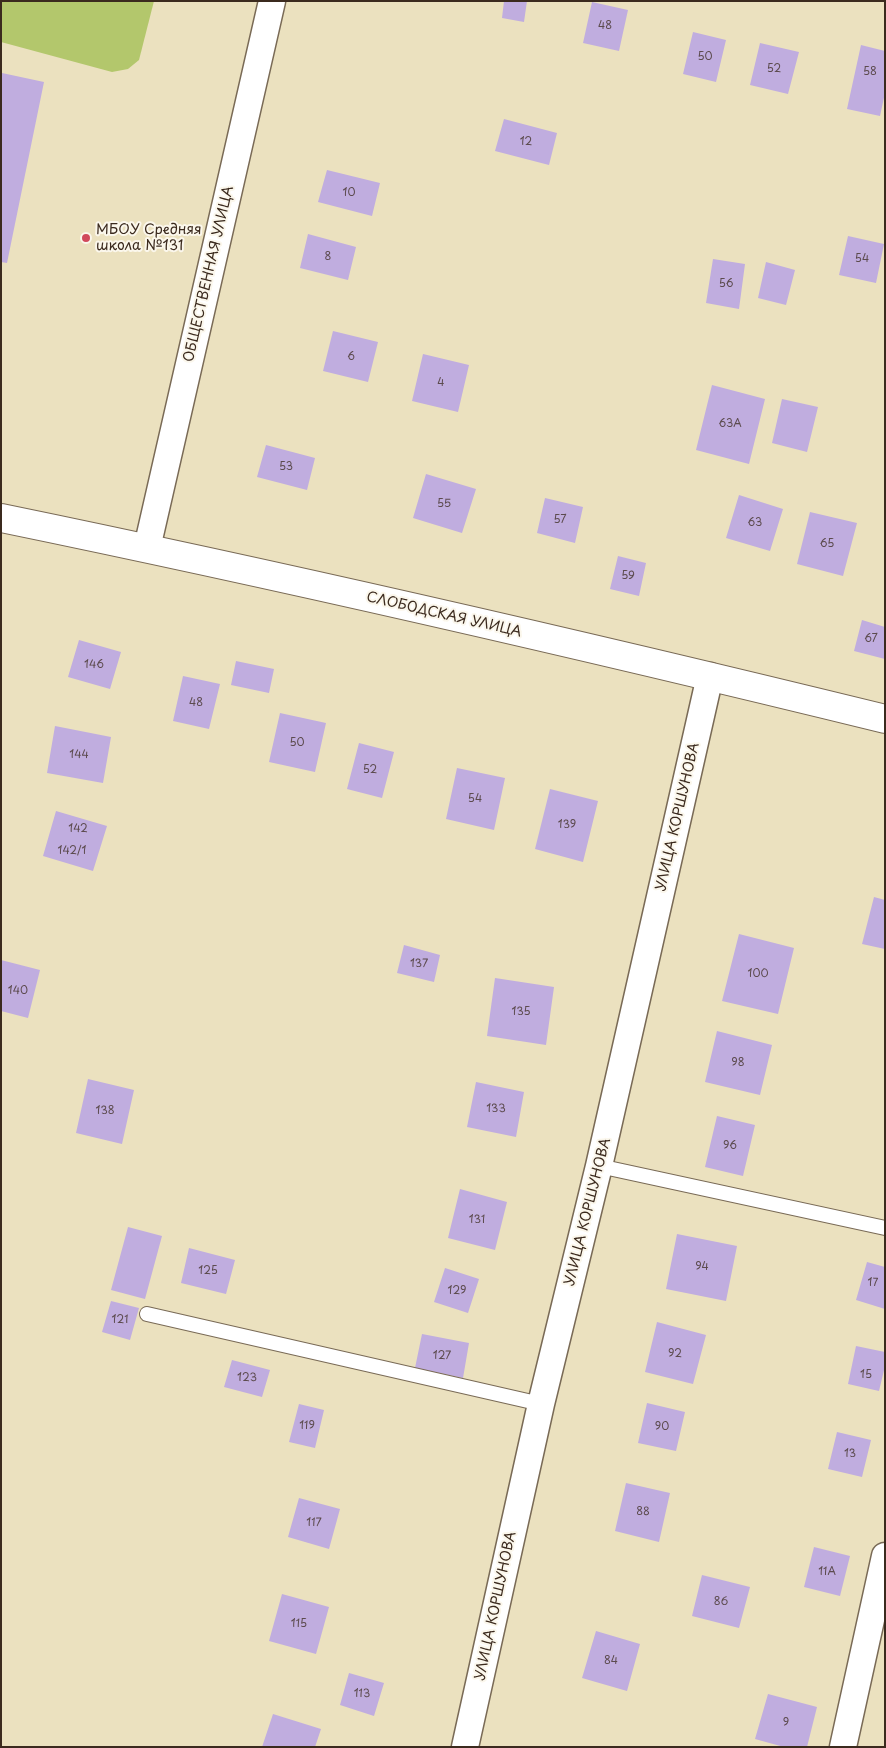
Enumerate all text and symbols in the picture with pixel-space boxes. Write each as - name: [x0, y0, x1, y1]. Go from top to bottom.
- house number: 48: [598, 19, 612, 33]
- house number: 50: [697, 50, 713, 64]
- house number: 52: [767, 62, 781, 76]
- house number: 58: [863, 65, 877, 79]
- house number: 12: [520, 135, 532, 149]
- street label: ОБЩЕСТВЕННАЯ УЛИЦА: [181, 184, 237, 364]
- house number: 10: [343, 186, 355, 200]
- place label: МБОУ Средняя школа №131: [96, 222, 202, 254]
- marker: МБОУ Средняя школа №131: [80, 232, 92, 244]
- house number: 8: [325, 250, 331, 264]
- house number: 54: [855, 252, 869, 266]
- house number: 56: [719, 277, 733, 291]
- house number: 6: [347, 350, 355, 364]
- house number: 4: [437, 376, 445, 390]
- house number: 63А: [718, 417, 742, 431]
- house number: 53: [279, 460, 293, 474]
- house number: 55: [437, 497, 451, 511]
- house number: 57: [553, 513, 567, 527]
- house number: 63: [748, 516, 762, 530]
- house number: 65: [820, 537, 834, 551]
- house number: 59: [621, 569, 635, 583]
- street label: СЛОБОДСКАЯ УЛИЦА: [365, 589, 523, 641]
- house number: 67: [864, 632, 878, 646]
- house number: 146: [84, 658, 104, 672]
- house number: 48: [189, 696, 203, 710]
- house number: 50: [289, 736, 305, 750]
- street label: УЛИЦА КОРШУНОВА: [653, 741, 703, 893]
- house number: 144: [69, 748, 89, 762]
- house number: 52: [363, 763, 377, 777]
- house number: 54: [468, 792, 482, 806]
- house number: 139: [558, 818, 576, 832]
- house number: 142: [68, 822, 88, 836]
- house number: 142/1: [58, 844, 86, 858]
- house number: 137: [410, 957, 428, 971]
- house number: 100: [747, 967, 769, 981]
- house number: 140: [8, 984, 28, 998]
- house number: 135: [511, 1005, 531, 1019]
- house number: 98: [731, 1056, 745, 1070]
- house number: 133: [486, 1102, 506, 1116]
- house number: 138: [95, 1104, 115, 1118]
- street label: УЛИЦА КОРШУНОВА: [561, 1136, 615, 1288]
- house number: 96: [723, 1139, 737, 1153]
- house number: 131: [469, 1213, 485, 1227]
- house number: 94: [695, 1260, 709, 1274]
- house number: 125: [198, 1264, 218, 1278]
- house number: 17: [868, 1276, 878, 1290]
- house number: 129: [448, 1284, 466, 1298]
- house number: 121: [112, 1313, 128, 1327]
- house number: 92: [668, 1347, 682, 1361]
- house number: 127: [433, 1349, 451, 1363]
- house number: 15: [860, 1368, 872, 1382]
- house number: 123: [237, 1371, 257, 1385]
- house number: 119: [299, 1419, 315, 1433]
- house number: 90: [655, 1420, 669, 1434]
- house number: 13: [844, 1447, 856, 1461]
- house number: 88: [636, 1505, 650, 1519]
- house number: 117: [306, 1516, 322, 1530]
- street label: УЛИЦА КОРШУНОВА: [472, 1530, 520, 1682]
- house number: 11А: [818, 1565, 836, 1579]
- house number: 86: [714, 1595, 728, 1609]
- house number: 115: [291, 1617, 307, 1631]
- house number: 84: [604, 1654, 618, 1668]
- house number: 113: [354, 1687, 370, 1701]
- house number: 9: [783, 1716, 789, 1730]

